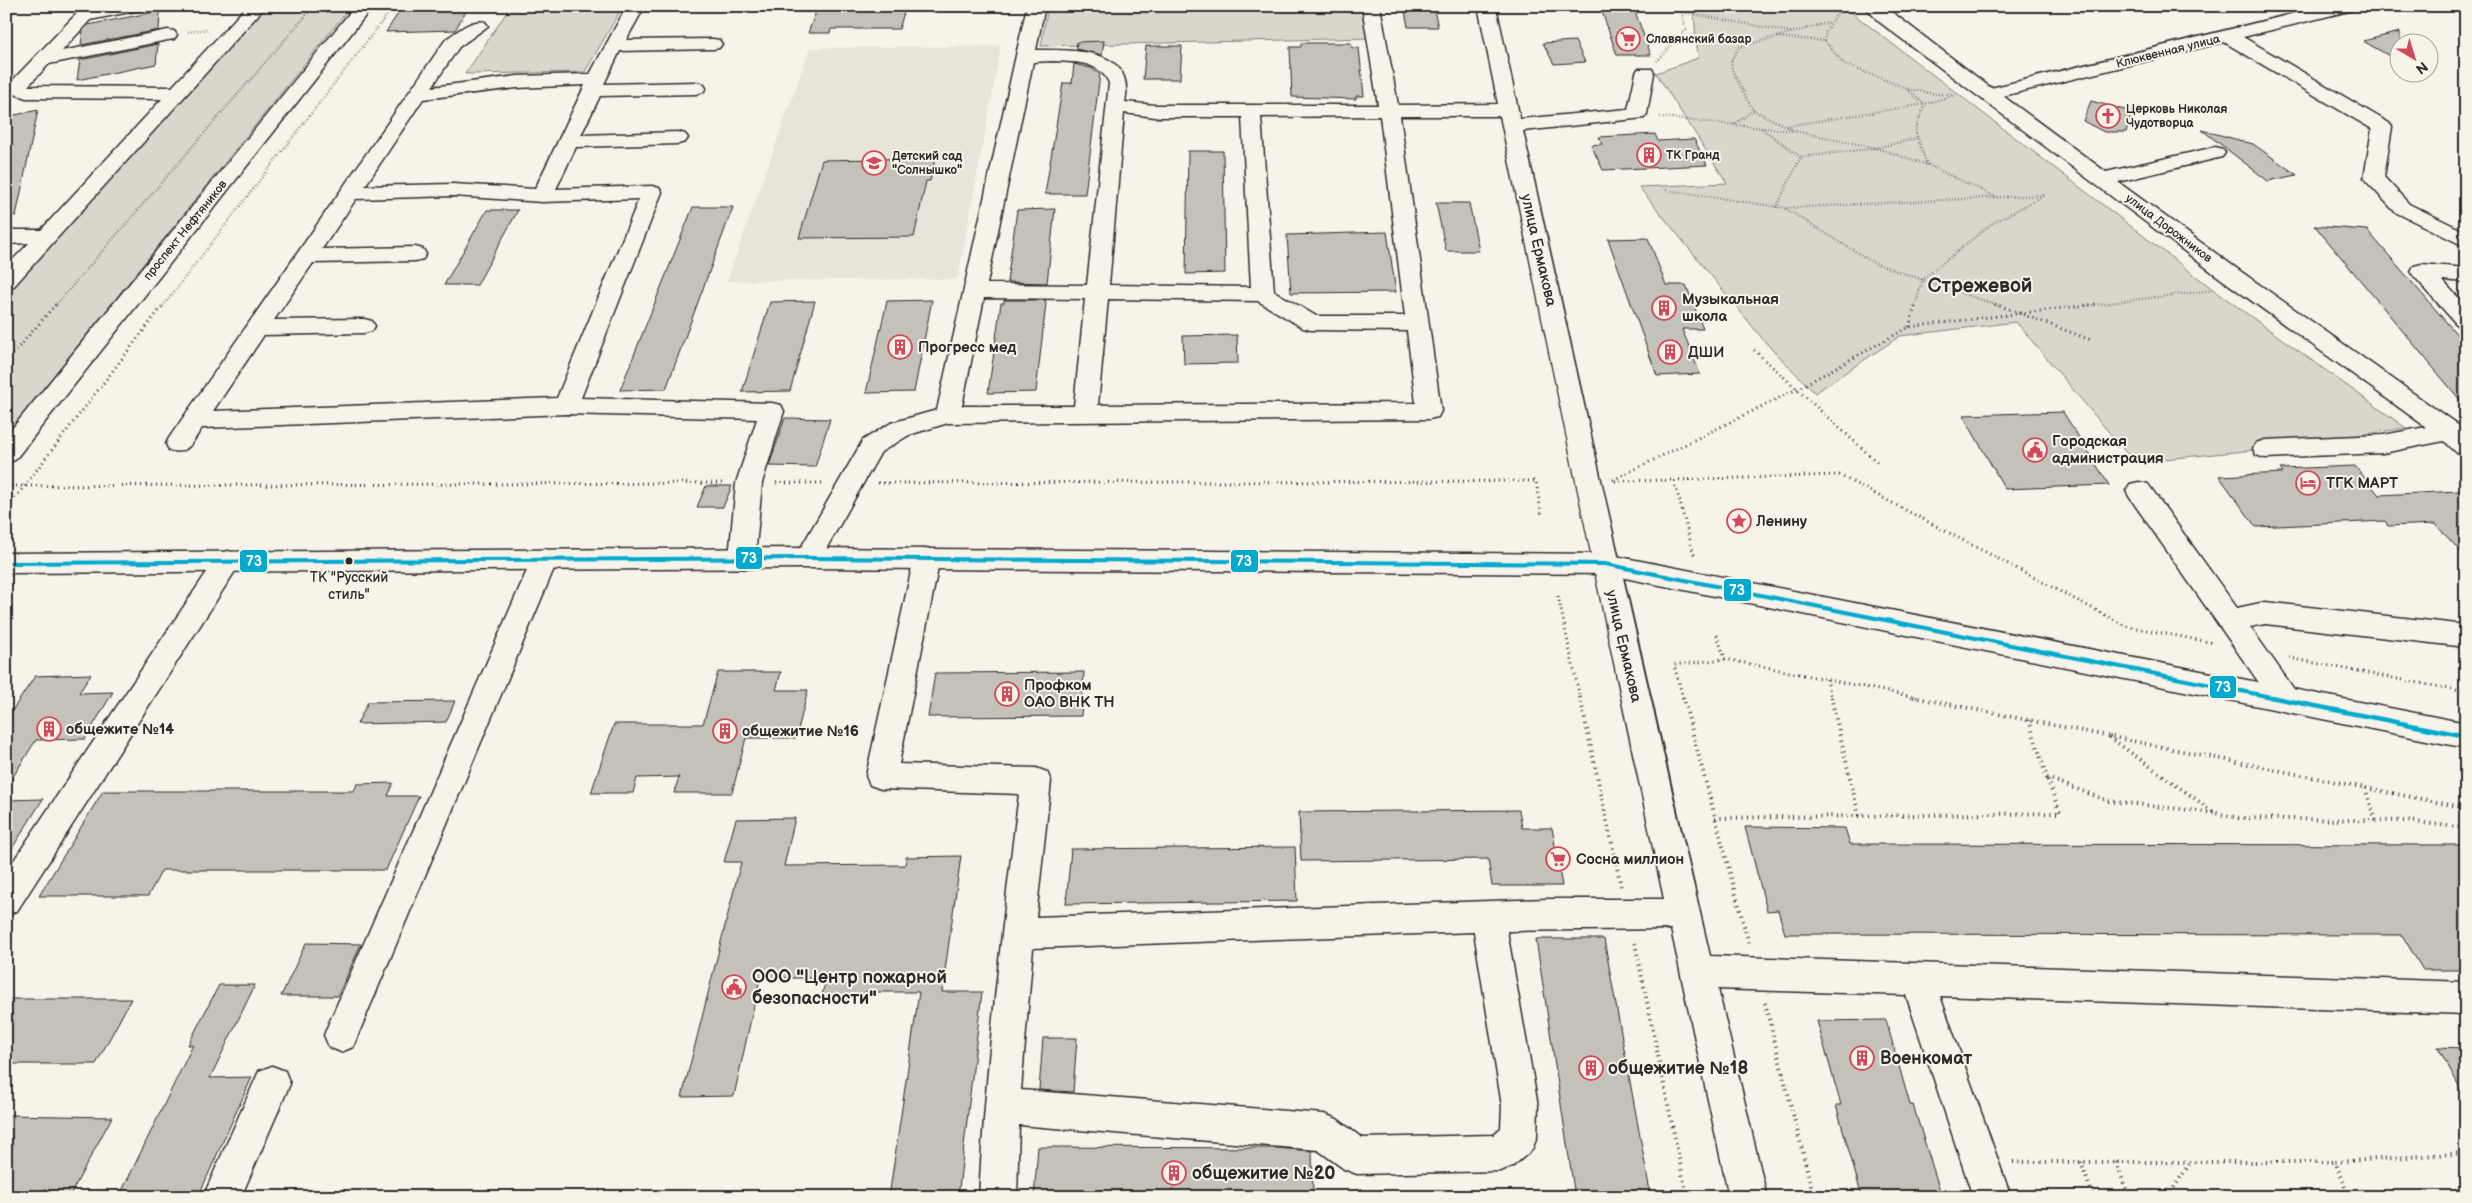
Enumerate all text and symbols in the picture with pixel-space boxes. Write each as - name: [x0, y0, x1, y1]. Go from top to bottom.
- supermarket icon: Славянский базар: [1615, 26, 1641, 52]
- street label: Клюквенная улица: [2115, 31, 2222, 72]
- place label: Славянский базар: [1646, 32, 1752, 47]
- north arrow: [2390, 32, 2440, 82]
- text: N: [2412, 58, 2431, 78]
- place label: Церковь Николая Чудотворца: [2126, 102, 2227, 131]
- church icon: Церковь Николая Чудотворца: [2095, 103, 2121, 129]
- building icon: ТК Гранд: [1636, 142, 1662, 168]
- place label: ТК Гранд: [1666, 148, 1720, 163]
- place label: Детский сад "Солнышко": [892, 149, 963, 178]
- school or university icon: Детский сад "Солнышко": [861, 150, 887, 176]
- street label: проспект Нефтяников: [140, 177, 231, 283]
- street label: улица Дорожников: [2122, 191, 2216, 266]
- street label: улица Ермакова: [1516, 192, 1561, 308]
- district label: Стрежевой: [1928, 274, 2032, 298]
- place label: Музыкальная школа: [1682, 290, 1779, 326]
- building icon: Музыкальная школа: [1651, 295, 1677, 321]
- building icon: Прогресс мед: [887, 334, 913, 360]
- place label: Прогресс мед: [918, 338, 1016, 357]
- building icon: ДШИ: [1657, 339, 1683, 365]
- place label: ДШИ: [1688, 343, 1724, 362]
- place label: Городская администрация: [2052, 432, 2164, 468]
- public building icon: Городская администрация: [2022, 437, 2048, 463]
- hotel icon: ТГК МАРТ: [2295, 470, 2321, 496]
- place label: ТГК МАРТ: [2326, 474, 2398, 493]
- place icon: Ленину: [1726, 508, 1752, 534]
- place label: Ленину: [1755, 512, 1808, 531]
- line badge: 73: [735, 546, 763, 570]
- line badge: 73: [239, 549, 268, 573]
- line badge: 73: [1230, 549, 1259, 573]
- text: 73: [741, 550, 757, 567]
- text: 73: [246, 553, 262, 570]
- text: 73: [1236, 553, 1252, 570]
- marker: ТК "Русский стиль": [344, 556, 354, 566]
- place label: ТК "Русский стиль": [310, 569, 388, 603]
- line badge: 73: [1723, 578, 1752, 602]
- text: 73: [1729, 582, 1745, 599]
- street label: улица Ермакова: [1601, 588, 1646, 704]
- line badge: 73: [2209, 675, 2237, 699]
- place label: Профком ОАО ВНК ТН: [1024, 676, 1115, 712]
- text: 73: [2215, 679, 2231, 696]
- building icon: Профком ОАО ВНК ТН: [994, 681, 1020, 707]
- building icon: общежите №14: [36, 716, 62, 742]
- building icon: общежитие №16: [712, 718, 738, 744]
- place label: общежите №14: [66, 720, 174, 739]
- place label: общежитие №16: [742, 722, 859, 741]
- supermarket icon: Сосна миллион: [1545, 846, 1571, 872]
- place label: Сосна миллион: [1576, 850, 1684, 869]
- place label: ООО "Центр пожарной безопасности": [752, 967, 947, 1009]
- public building icon: ООО "Центр пожарной безопасности": [721, 974, 747, 1000]
- building icon: Военкомат: [1849, 1045, 1875, 1071]
- place label: Военкомат: [1880, 1048, 1973, 1069]
- building icon: общежитие №18: [1578, 1055, 1604, 1081]
- place label: общежитие №18: [1608, 1058, 1748, 1079]
- building icon: общежитие №20: [1161, 1160, 1187, 1186]
- place label: общежитие №20: [1192, 1163, 1335, 1184]

